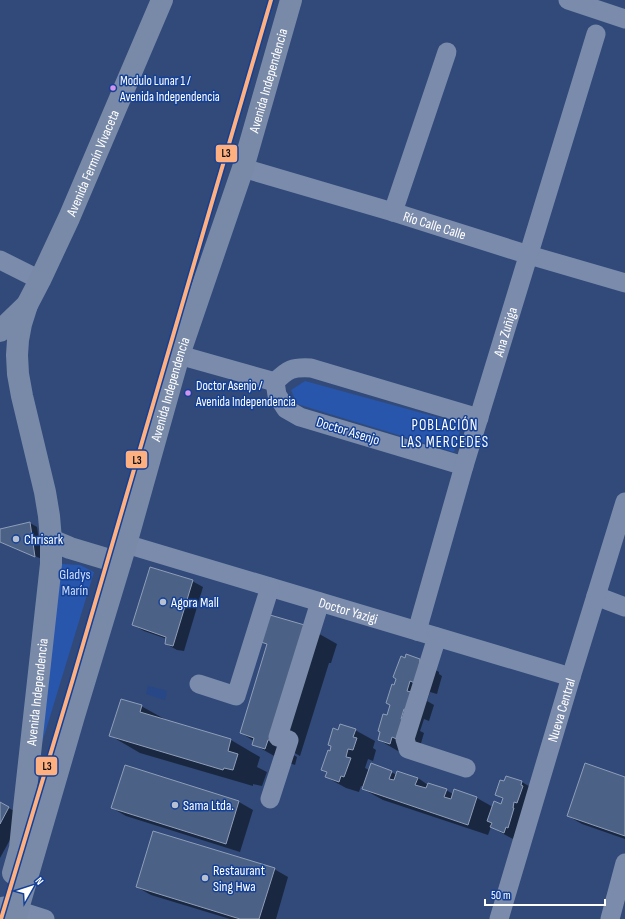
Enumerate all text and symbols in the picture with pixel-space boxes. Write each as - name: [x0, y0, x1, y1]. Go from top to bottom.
- street label: Avenida Independencia: [245, 26, 291, 136]
- place label: Modulo Lunar 1 / Avenida Independencia: [119, 73, 220, 105]
- marker: Modulo Lunar 1 / Avenida Independencia: [108, 83, 118, 93]
- street label: Avenida Fermín Vivaceta: [62, 107, 123, 219]
- line badge: L3: [215, 144, 238, 163]
- text: L3: [221, 147, 231, 160]
- street label: Río Calle Calle: [401, 207, 468, 243]
- street label: Ana Zuñiga: [489, 305, 521, 359]
- street label: Avenida Independencia: [146, 335, 193, 444]
- place label: Doctor Asenjo / Avenida Independencia: [195, 378, 296, 410]
- marker: Doctor Asenjo / Avenida Independencia: [183, 388, 193, 398]
- street label: Doctor Asenjo: [314, 413, 382, 449]
- district label: POBLACIÓN LAS MERCEDES: [401, 416, 489, 452]
- line badge: L3: [125, 450, 148, 469]
- text: L3: [132, 454, 142, 467]
- place label: Chrisark: [24, 531, 64, 548]
- marker: Chrisark: [11, 534, 21, 544]
- park label: Gladys Marín: [59, 566, 91, 599]
- place label: Agora Mall: [170, 594, 219, 611]
- street label: Doctor Yazigi: [317, 594, 380, 627]
- marker: Agora Mall: [158, 597, 168, 607]
- street label: Avenida Independencia: [22, 637, 51, 747]
- street label: Nueva Central: [544, 676, 579, 744]
- line badge: L3: [35, 756, 58, 776]
- text: L3: [42, 760, 52, 773]
- place label: Sama Ltda.: [183, 797, 234, 814]
- marker: Sama Ltda.: [170, 800, 180, 810]
- place label: Restaurant Sing Hwa: [213, 862, 265, 895]
- north arrow: [12, 867, 52, 907]
- marker: Restaurant Sing Hwa: [200, 873, 210, 883]
- text: N: [32, 875, 46, 887]
- scale bar: [485, 881, 605, 907]
- text: 50 m: [491, 888, 511, 903]

